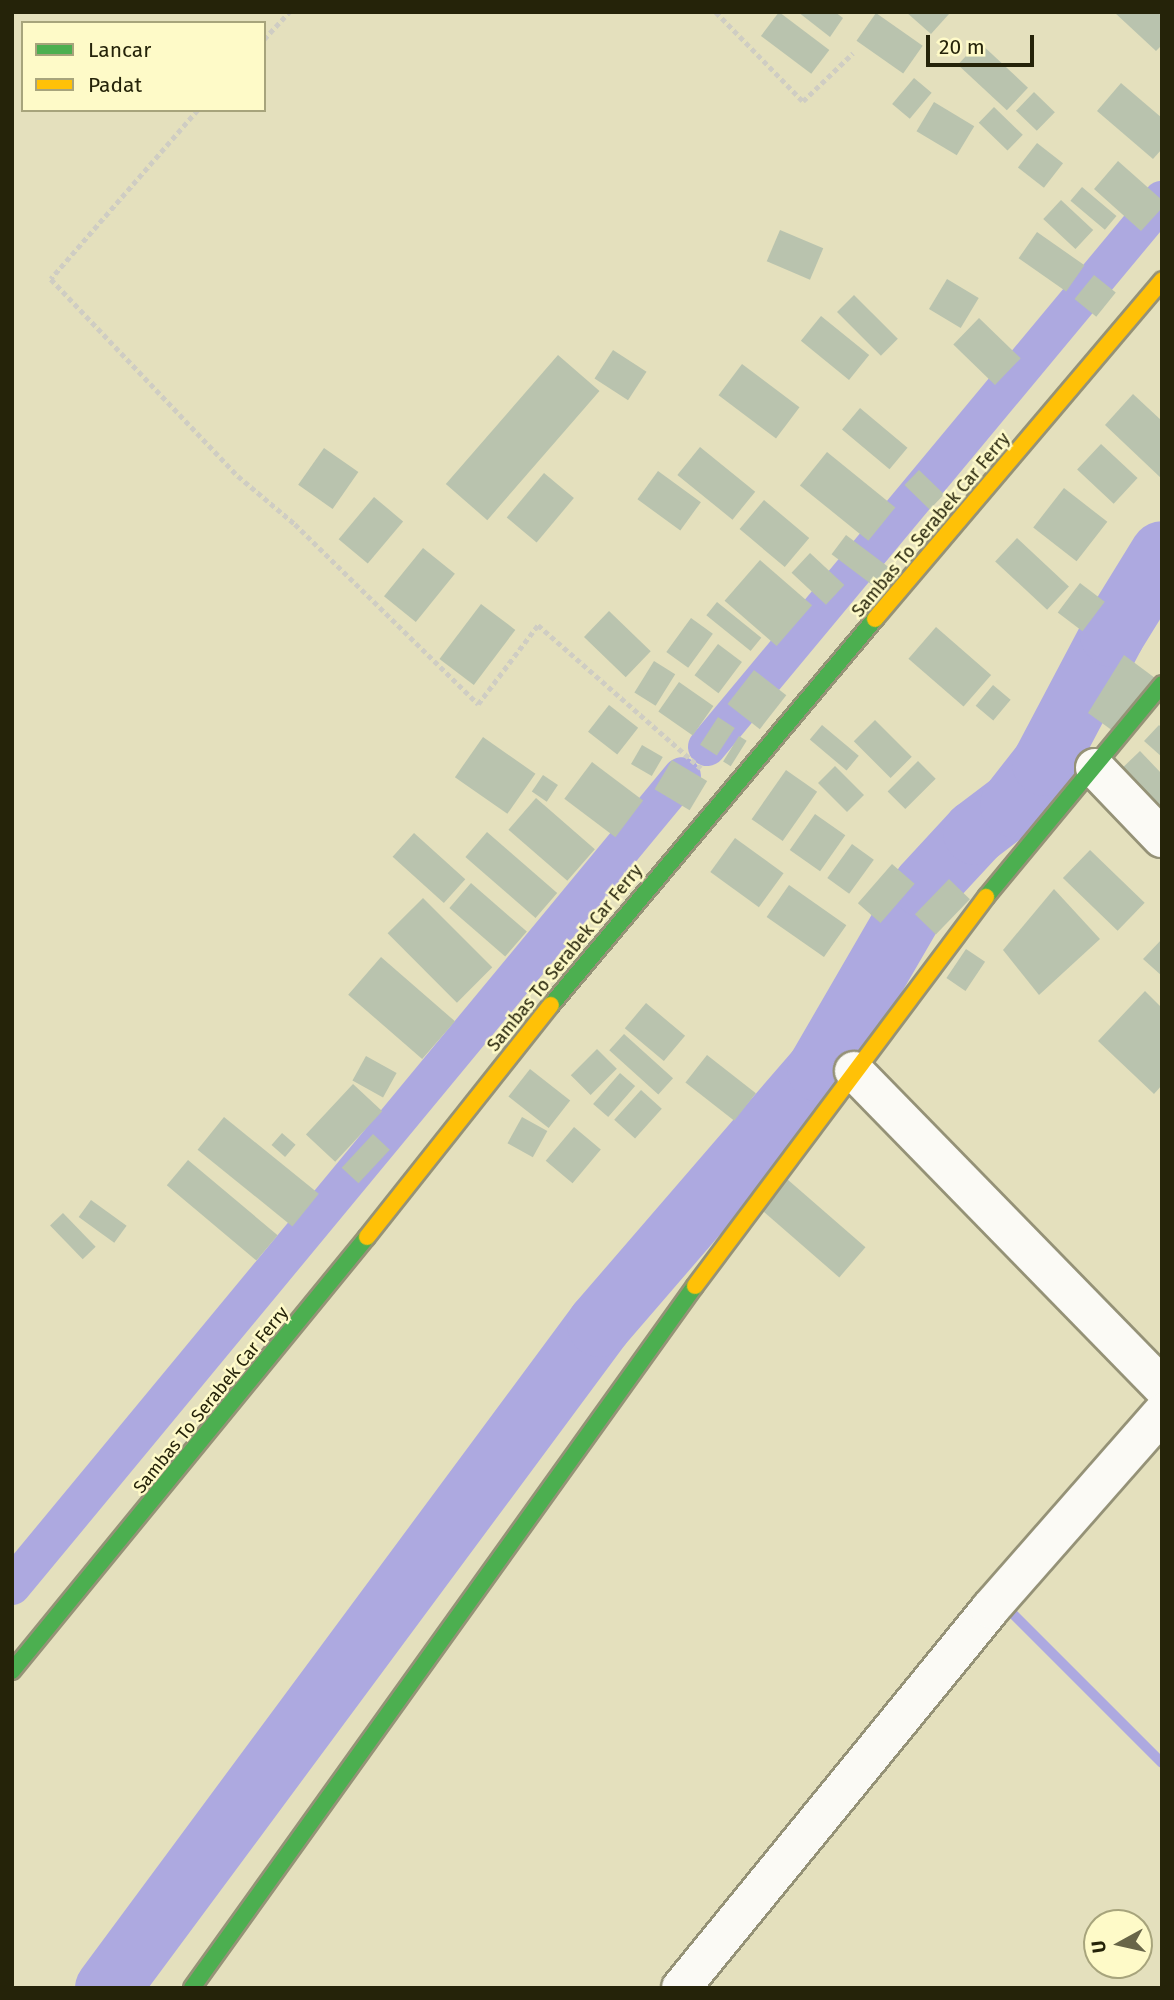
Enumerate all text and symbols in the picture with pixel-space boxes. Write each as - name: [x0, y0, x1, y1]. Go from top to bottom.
- legend: [21, 21, 266, 112]
- scale bar: [929, 21, 1038, 65]
- text: 20 m: [939, 34, 985, 60]
- text: Lancar: [88, 37, 151, 63]
- text: Padat: [88, 72, 142, 98]
- street label: Sambas To Serabek Car Ferry: [847, 428, 1015, 622]
- street label: Sambas To Serabek Car Ferry: [483, 860, 647, 1056]
- street label: Sambas To Serabek Car Ferry: [129, 1302, 293, 1498]
- north arrow: [1083, 1909, 1153, 1979]
- text: U: [1086, 1939, 1111, 1954]

